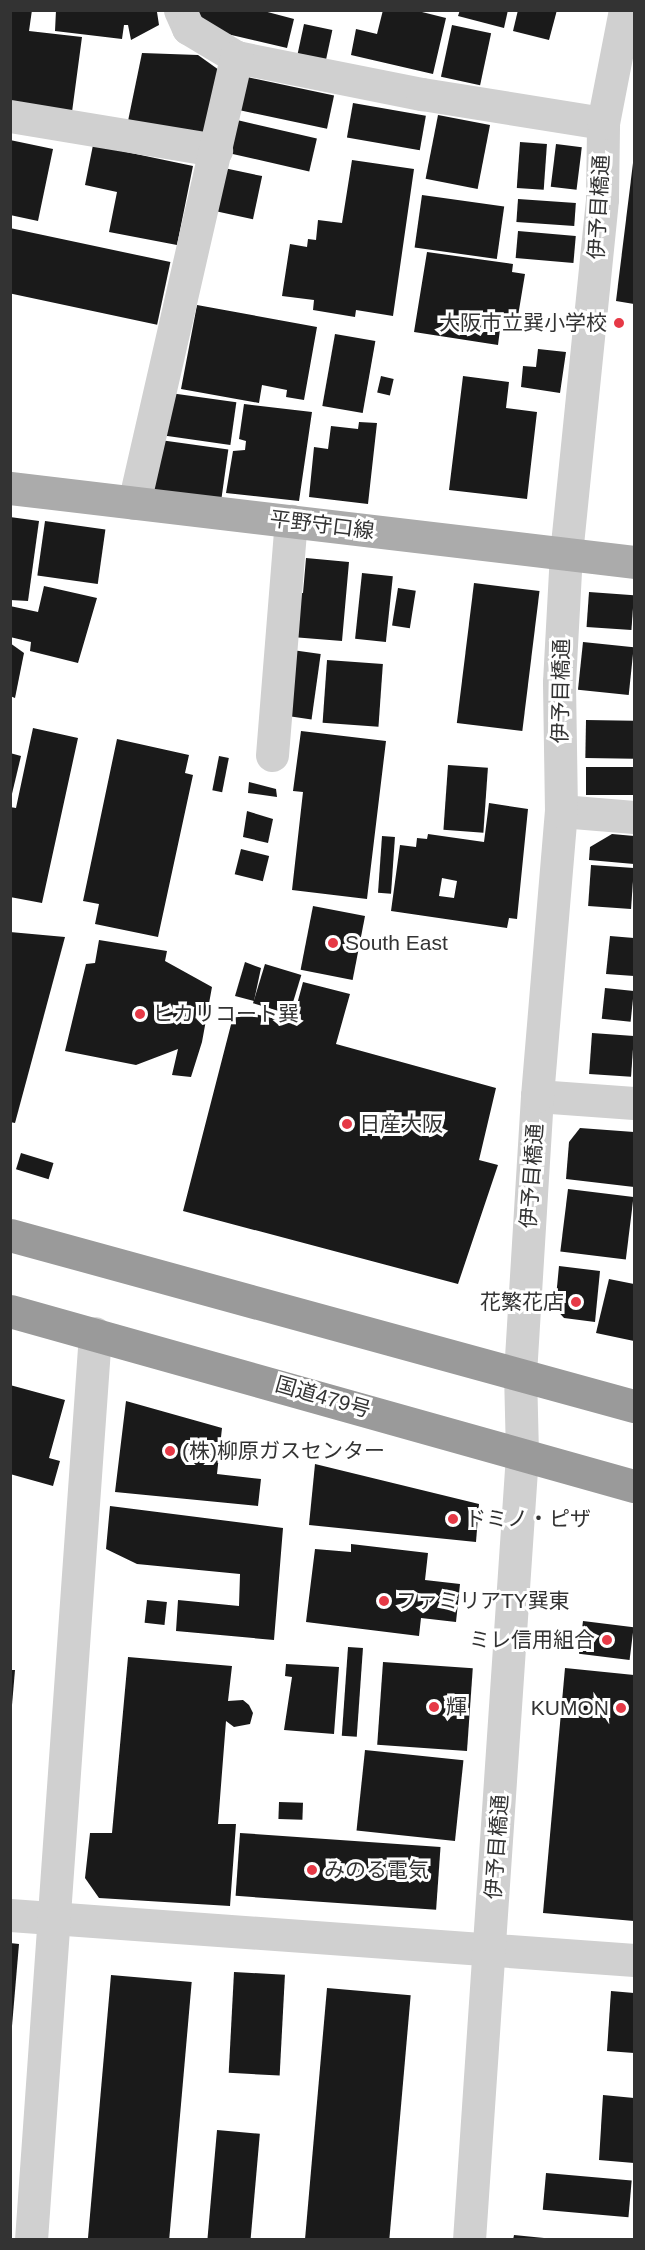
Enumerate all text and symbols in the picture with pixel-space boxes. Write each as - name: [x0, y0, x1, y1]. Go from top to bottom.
- street label: 伊予目橋通: [584, 154, 614, 260]
- place label: 大阪市立巽小学校: [439, 310, 607, 336]
- marker: 大阪市立巽小学校: [612, 316, 626, 330]
- street label: 平野守口線: [268, 506, 376, 544]
- street label: 伊予目橋通: [547, 638, 575, 744]
- place label: South East: [345, 930, 448, 956]
- marker: South East: [326, 936, 340, 950]
- place label: ヒカリコート巽: [152, 1001, 299, 1027]
- marker: ヒカリコート巽: [133, 1007, 147, 1021]
- place label: 日産大阪: [359, 1111, 443, 1137]
- marker: 日産大阪: [340, 1117, 354, 1131]
- street label: 伊予目橋通: [516, 1123, 548, 1229]
- place label: 花繁花店: [480, 1289, 564, 1315]
- marker: 花繁花店: [569, 1295, 583, 1309]
- street label: 国道479号: [272, 1371, 374, 1423]
- place label: (株)柳原ガスセンター: [182, 1438, 385, 1464]
- marker: (株)柳原ガスセンター: [163, 1444, 177, 1458]
- place label: ドミノ・ピザ: [465, 1506, 591, 1532]
- marker: ドミノ・ピザ: [446, 1512, 460, 1526]
- place label: ファミリアTY巽東: [396, 1588, 570, 1614]
- marker: ファミリアTY巽東: [377, 1594, 391, 1608]
- place label: ミレ信用組合: [469, 1627, 595, 1653]
- marker: ミレ信用組合: [600, 1633, 614, 1647]
- place label: 輝: [446, 1694, 467, 1720]
- place label: KUMON: [531, 1695, 609, 1721]
- marker: 輝: [427, 1700, 441, 1714]
- marker: KUMON: [614, 1701, 628, 1715]
- street label: 伊予目橋通: [481, 1794, 513, 1900]
- place label: みのる電気: [324, 1857, 429, 1883]
- marker: みのる電気: [305, 1863, 319, 1877]

